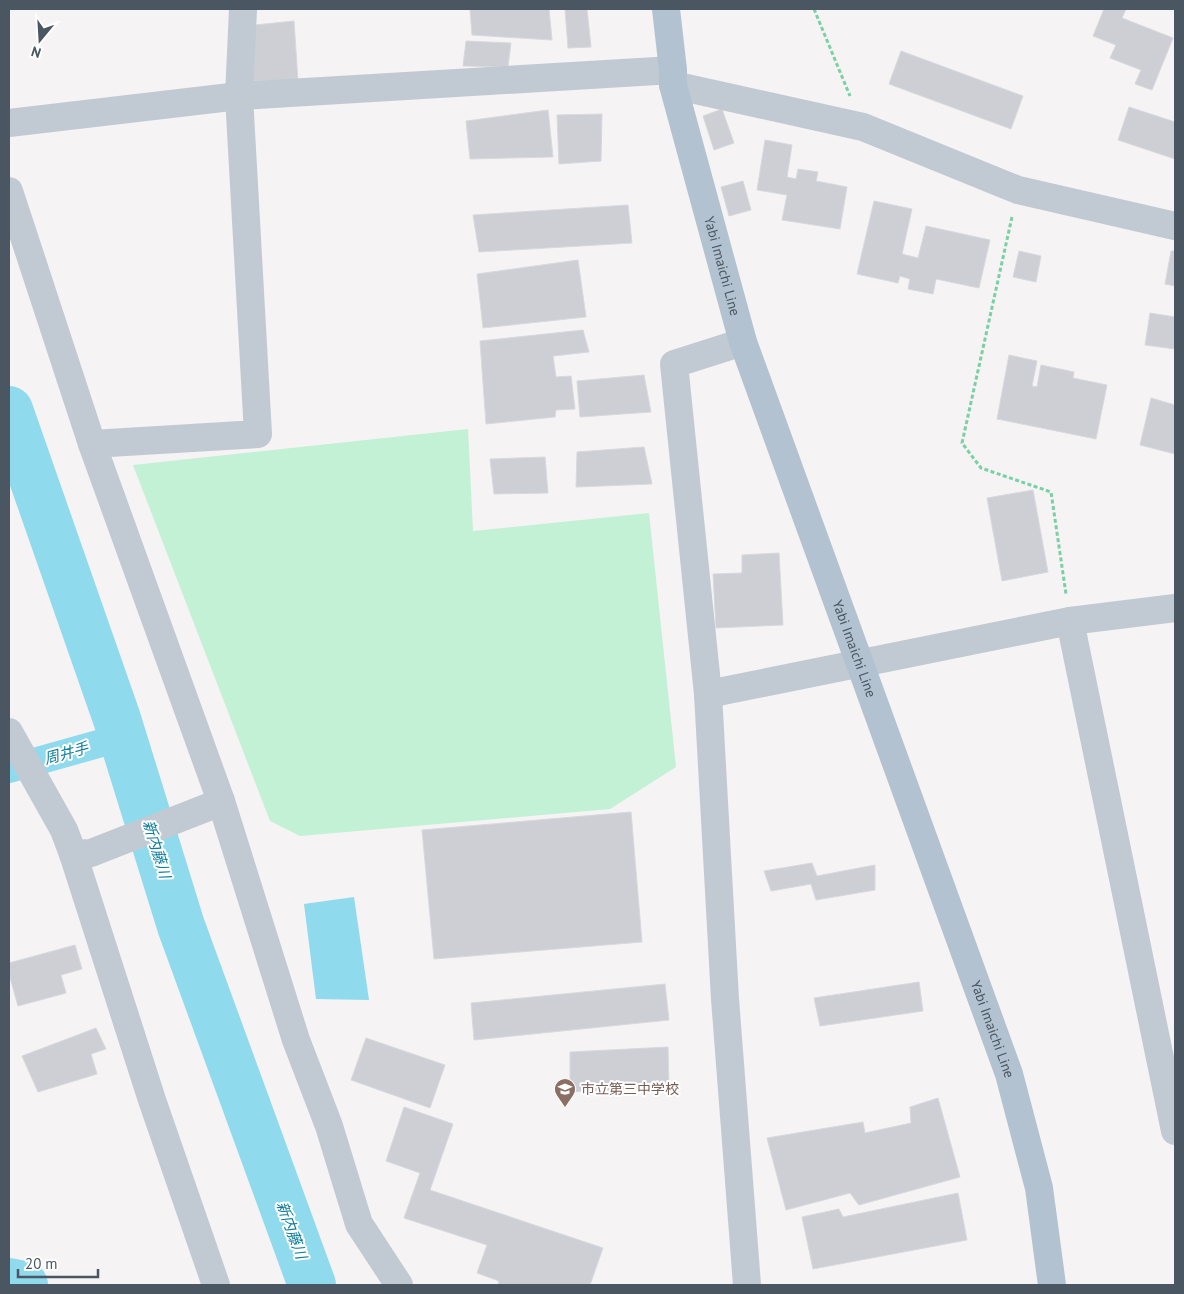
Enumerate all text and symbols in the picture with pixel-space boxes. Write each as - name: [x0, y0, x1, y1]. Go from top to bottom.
- north arrow: [15, 15, 65, 65]
- text: N: [29, 42, 43, 62]
- street label: Yabi Imaichi Line: [700, 214, 744, 318]
- street label: Yabi Imaichi Line: [828, 597, 880, 700]
- water label: 周井手: [42, 738, 91, 768]
- water label: 新内藤川: [139, 818, 175, 882]
- street label: Yabi Imaichi Line: [967, 978, 1019, 1080]
- school or university icon: 市立第三中学校: [553, 1077, 577, 1108]
- place label: 市立第三中学校: [581, 1080, 679, 1098]
- water label: 新内藤川: [273, 1199, 312, 1263]
- scale bar: [18, 1246, 98, 1278]
- text: 20 m: [25, 1254, 58, 1273]

